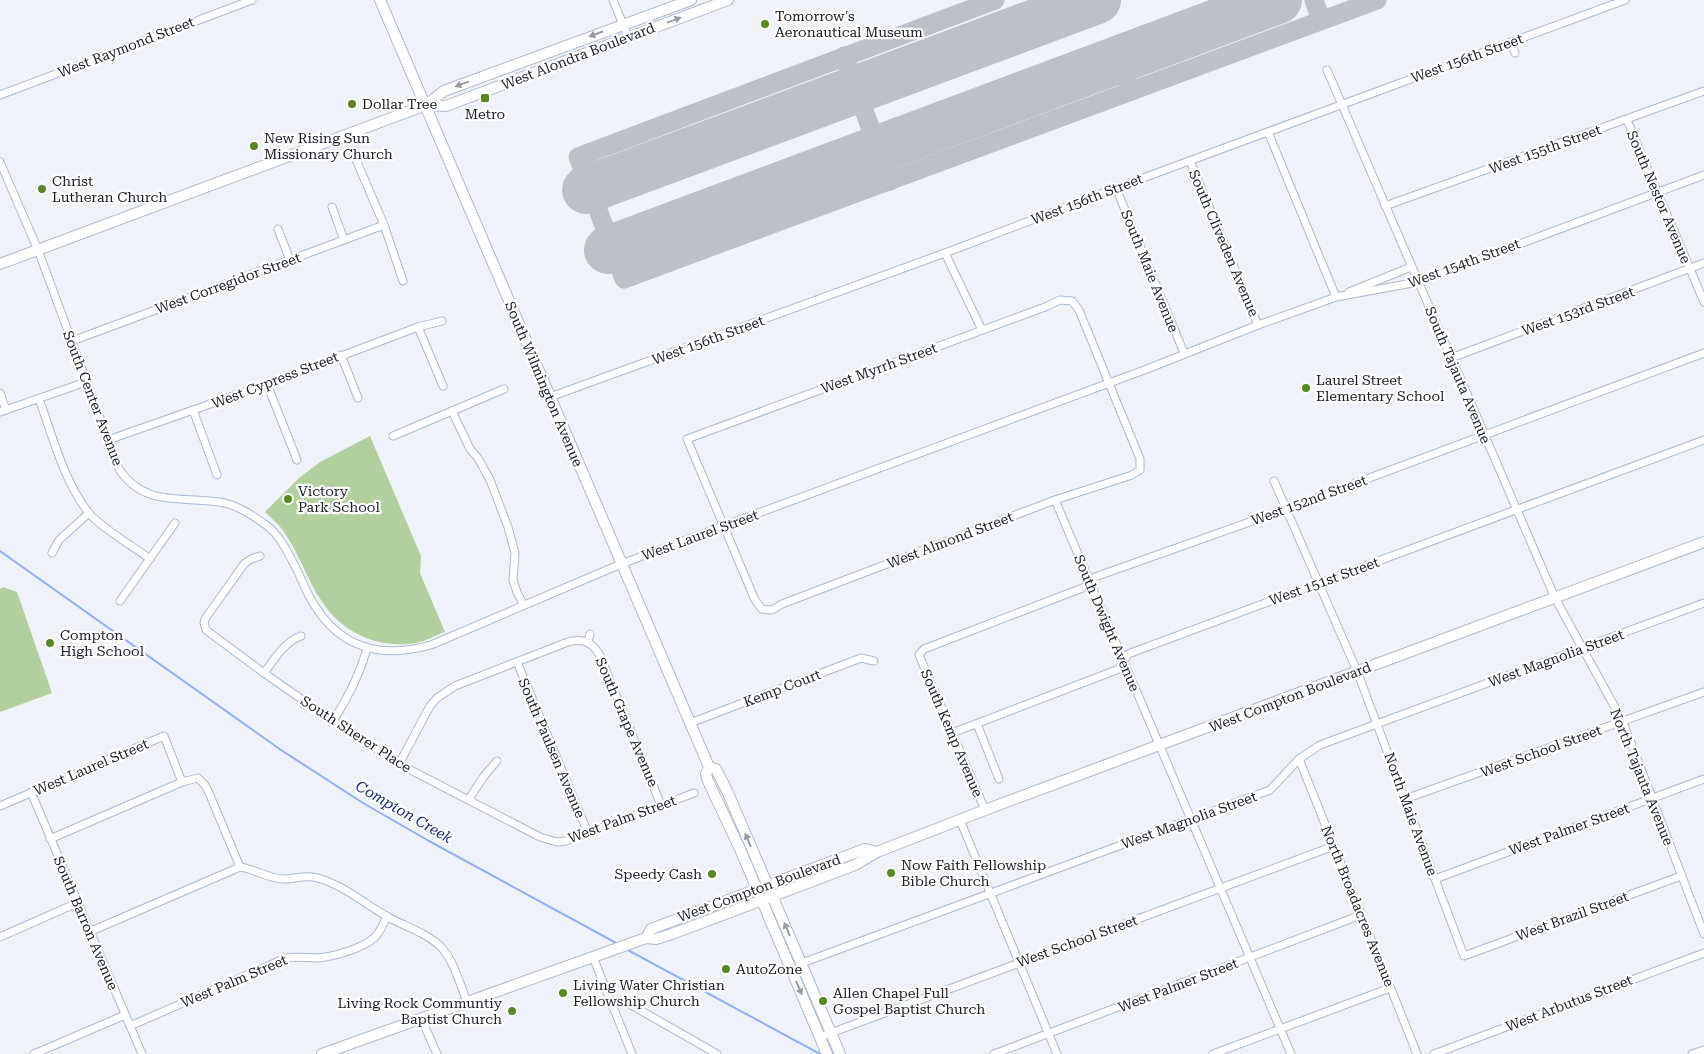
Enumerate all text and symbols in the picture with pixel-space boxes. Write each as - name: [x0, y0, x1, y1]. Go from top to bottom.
- place label: Tomorrow's Aeronautical Museum: [775, 8, 923, 40]
- street label: West Raymond Street: [55, 14, 197, 80]
- one-way arrow: [667, 16, 682, 24]
- marker: Tomorrow's Aeronautical Museum: [759, 18, 771, 30]
- street label: West Alondra Boulevard: [499, 19, 657, 93]
- street label: West 156th Street: [1409, 30, 1525, 86]
- one-way arrow: [589, 31, 603, 39]
- one-way arrow: [454, 80, 469, 88]
- marker: Metro: [479, 92, 491, 104]
- place label: Dollar Tree: [362, 96, 438, 112]
- marker: Dollar Tree: [346, 98, 358, 110]
- place label: Metro: [465, 106, 505, 122]
- street label: West 155th Street: [1487, 121, 1603, 177]
- street label: South Nestor Avenue: [1624, 128, 1694, 266]
- place label: New Rising Sun Missionary Church: [264, 130, 393, 162]
- marker: New Rising Sun Missionary Church: [248, 140, 260, 152]
- street label: South Cliveden Avenue: [1186, 167, 1262, 319]
- street label: West 156th Street: [1029, 170, 1145, 228]
- place label: Christ Lutheran Church: [52, 173, 167, 205]
- marker: Christ Lutheran Church: [36, 183, 48, 195]
- street label: South Maie Avenue: [1118, 207, 1182, 335]
- street label: West 154th Street: [1406, 235, 1522, 291]
- street label: West Corregidor Street: [153, 249, 303, 317]
- street label: West 153rd Street: [1520, 283, 1636, 339]
- street label: South Wilmington Avenue: [502, 299, 586, 469]
- street label: South Tajauta Avenue: [1422, 304, 1494, 446]
- street label: West 156th Street: [650, 312, 766, 368]
- street label: South Center Avenue: [60, 328, 126, 468]
- street label: West Myrrh Street: [819, 340, 939, 396]
- street label: West Cypress Street: [209, 348, 341, 412]
- place label: Laurel Street Elementary School: [1316, 372, 1445, 404]
- marker: Laurel Street Elementary School: [1300, 382, 1312, 394]
- street label: West 152nd Street: [1249, 472, 1369, 528]
- place label: Victory Park School: [298, 483, 380, 515]
- marker: Victory Park School: [282, 493, 294, 505]
- street label: West Laurel Street: [639, 506, 761, 564]
- street label: West Almond Street: [885, 509, 1015, 571]
- street label: South Dwight Avenue: [1071, 552, 1143, 694]
- street label: West 151st Street: [1267, 554, 1381, 608]
- street label: West Magnolia Street: [1486, 626, 1626, 690]
- place label: Compton High School: [60, 627, 145, 659]
- marker: Compton High School: [44, 637, 56, 649]
- street label: South Grape Avenue: [593, 655, 662, 789]
- street label: West Compton Boulevard: [1207, 659, 1373, 735]
- street label: Kemp Court: [741, 666, 823, 710]
- street label: South Kemp Avenue: [918, 667, 986, 800]
- street label: South Paulsen Avenue: [515, 676, 589, 821]
- street label: South Sherer Place: [298, 692, 414, 776]
- street label: North Tajauta Avenue: [1607, 706, 1677, 848]
- street label: West School Street: [1478, 722, 1604, 780]
- street label: West Laurel Street: [31, 736, 151, 798]
- street label: North Maie Avenue: [1381, 750, 1441, 878]
- water label: Compton Creek: [352, 777, 456, 847]
- street label: West Magnolia Street: [1119, 788, 1259, 852]
- street label: West Palm Street: [566, 792, 678, 846]
- street label: West Palmer Street: [1507, 800, 1631, 858]
- street label: North Broadacres Avenue: [1318, 823, 1398, 989]
- one-way arrow: [744, 833, 752, 847]
- street label: West Compton Boulevard: [675, 851, 843, 925]
- street label: South Barron Avenue: [51, 854, 122, 993]
- place label: Now Faith Fellowship Bible Church: [901, 857, 1046, 889]
- place label: Speedy Cash: [615, 866, 702, 882]
- marker: Now Faith Fellowship Bible Church: [885, 867, 897, 879]
- marker: Speedy Cash: [706, 868, 718, 880]
- street label: West Brazil Street: [1514, 888, 1630, 944]
- street label: West School Street: [1014, 912, 1140, 970]
- one-way arrow: [783, 922, 791, 936]
- street label: West Palm Street: [179, 951, 289, 1011]
- street label: West Palmer Street: [1116, 955, 1240, 1015]
- place label: AutoZone: [736, 961, 803, 977]
- marker: AutoZone: [720, 963, 732, 975]
- street label: West Arbutus Street: [1503, 971, 1635, 1035]
- place label: Living Water Christian Fellowship Church: [573, 977, 725, 1009]
- one-way arrow: [796, 981, 804, 995]
- place label: Allen Chapel Full Gospel Baptist Church: [833, 985, 985, 1017]
- marker: Living Water Christian Fellowship Church: [557, 987, 569, 999]
- place label: Living Rock Communtiy Baptist Church: [338, 995, 503, 1027]
- marker: Allen Chapel Full Gospel Baptist Church: [817, 995, 829, 1007]
- marker: Living Rock Communtiy Baptist Church: [506, 1005, 518, 1017]

